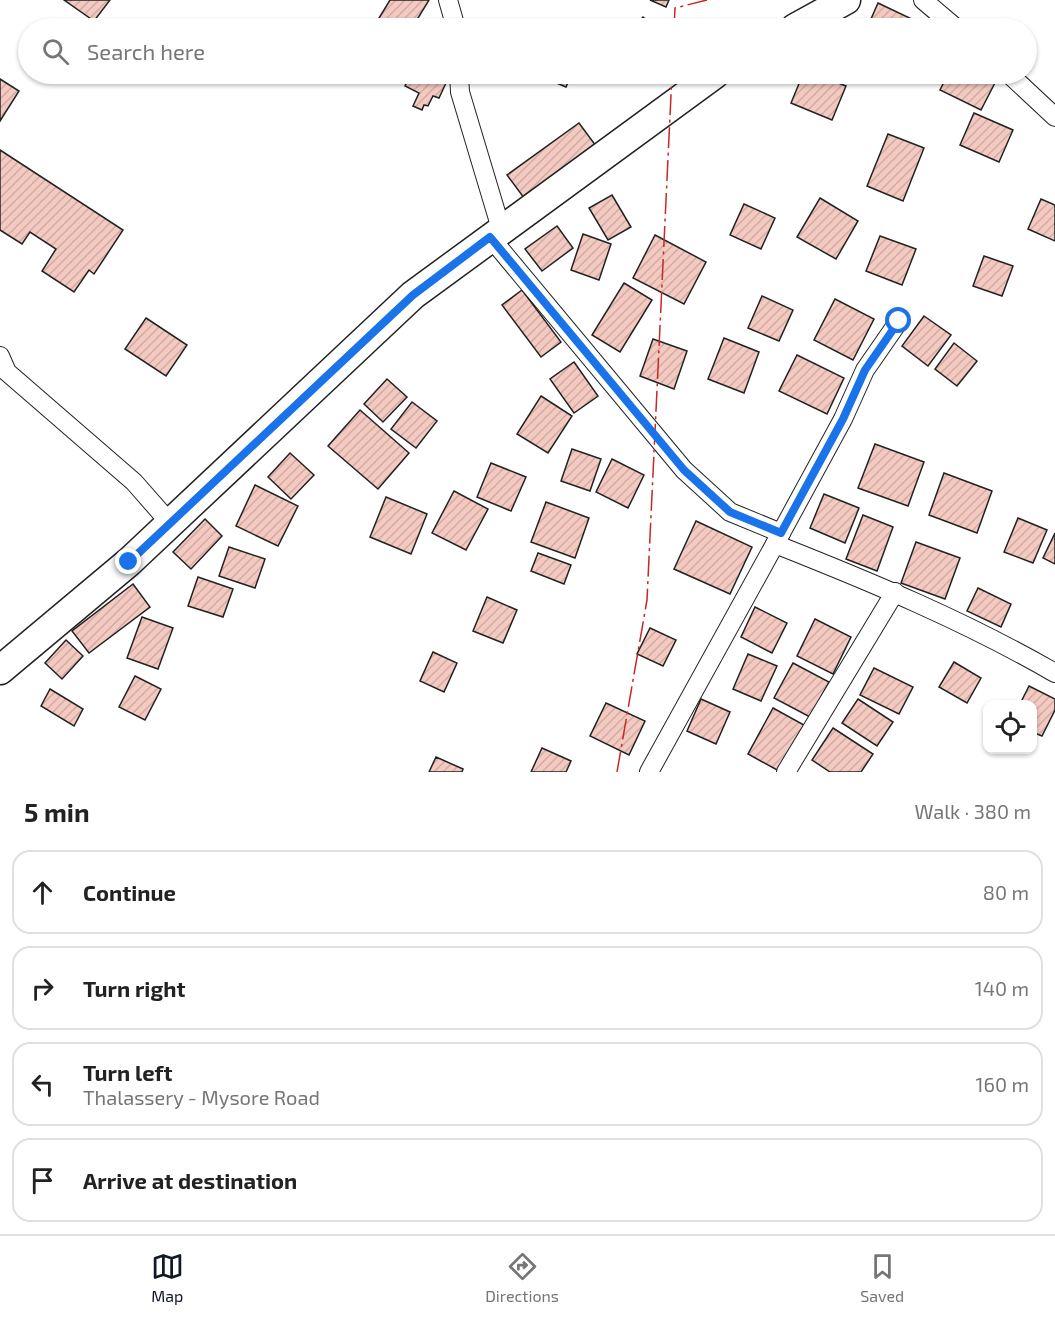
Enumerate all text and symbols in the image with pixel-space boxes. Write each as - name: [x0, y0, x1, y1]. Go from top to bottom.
- search box: [18, 18, 1037, 84]
- icon: search: [39, 35, 72, 68]
- text: Search here: [87, 38, 205, 64]
- route start: [885, 307, 911, 333]
- route end: [115, 548, 141, 574]
- map controls: [983, 700, 1037, 754]
- button: locate: [983, 700, 1037, 754]
- text: 5 min: [24, 796, 90, 827]
- text: Walk · 380 m: [914, 799, 1031, 823]
- icon: ahead: [26, 876, 59, 909]
- text: Continue: [83, 879, 176, 905]
- text: 80 m: [983, 880, 1029, 904]
- icon: right: [26, 972, 59, 1005]
- text: Turn right: [83, 975, 185, 1001]
- text: 140 m: [975, 976, 1029, 1000]
- text: Turn left: [83, 1059, 172, 1085]
- icon: left: [26, 1068, 59, 1101]
- text: 160 m: [976, 1072, 1029, 1096]
- text: Thalassery - Mysore Road: [83, 1085, 320, 1109]
- icon: arrive: [26, 1164, 59, 1197]
- text: Arrive at destination: [83, 1167, 297, 1193]
- tab: Map: [151, 1250, 184, 1305]
- tab: Directions: [485, 1250, 559, 1305]
- tab: Saved: [860, 1250, 904, 1305]

